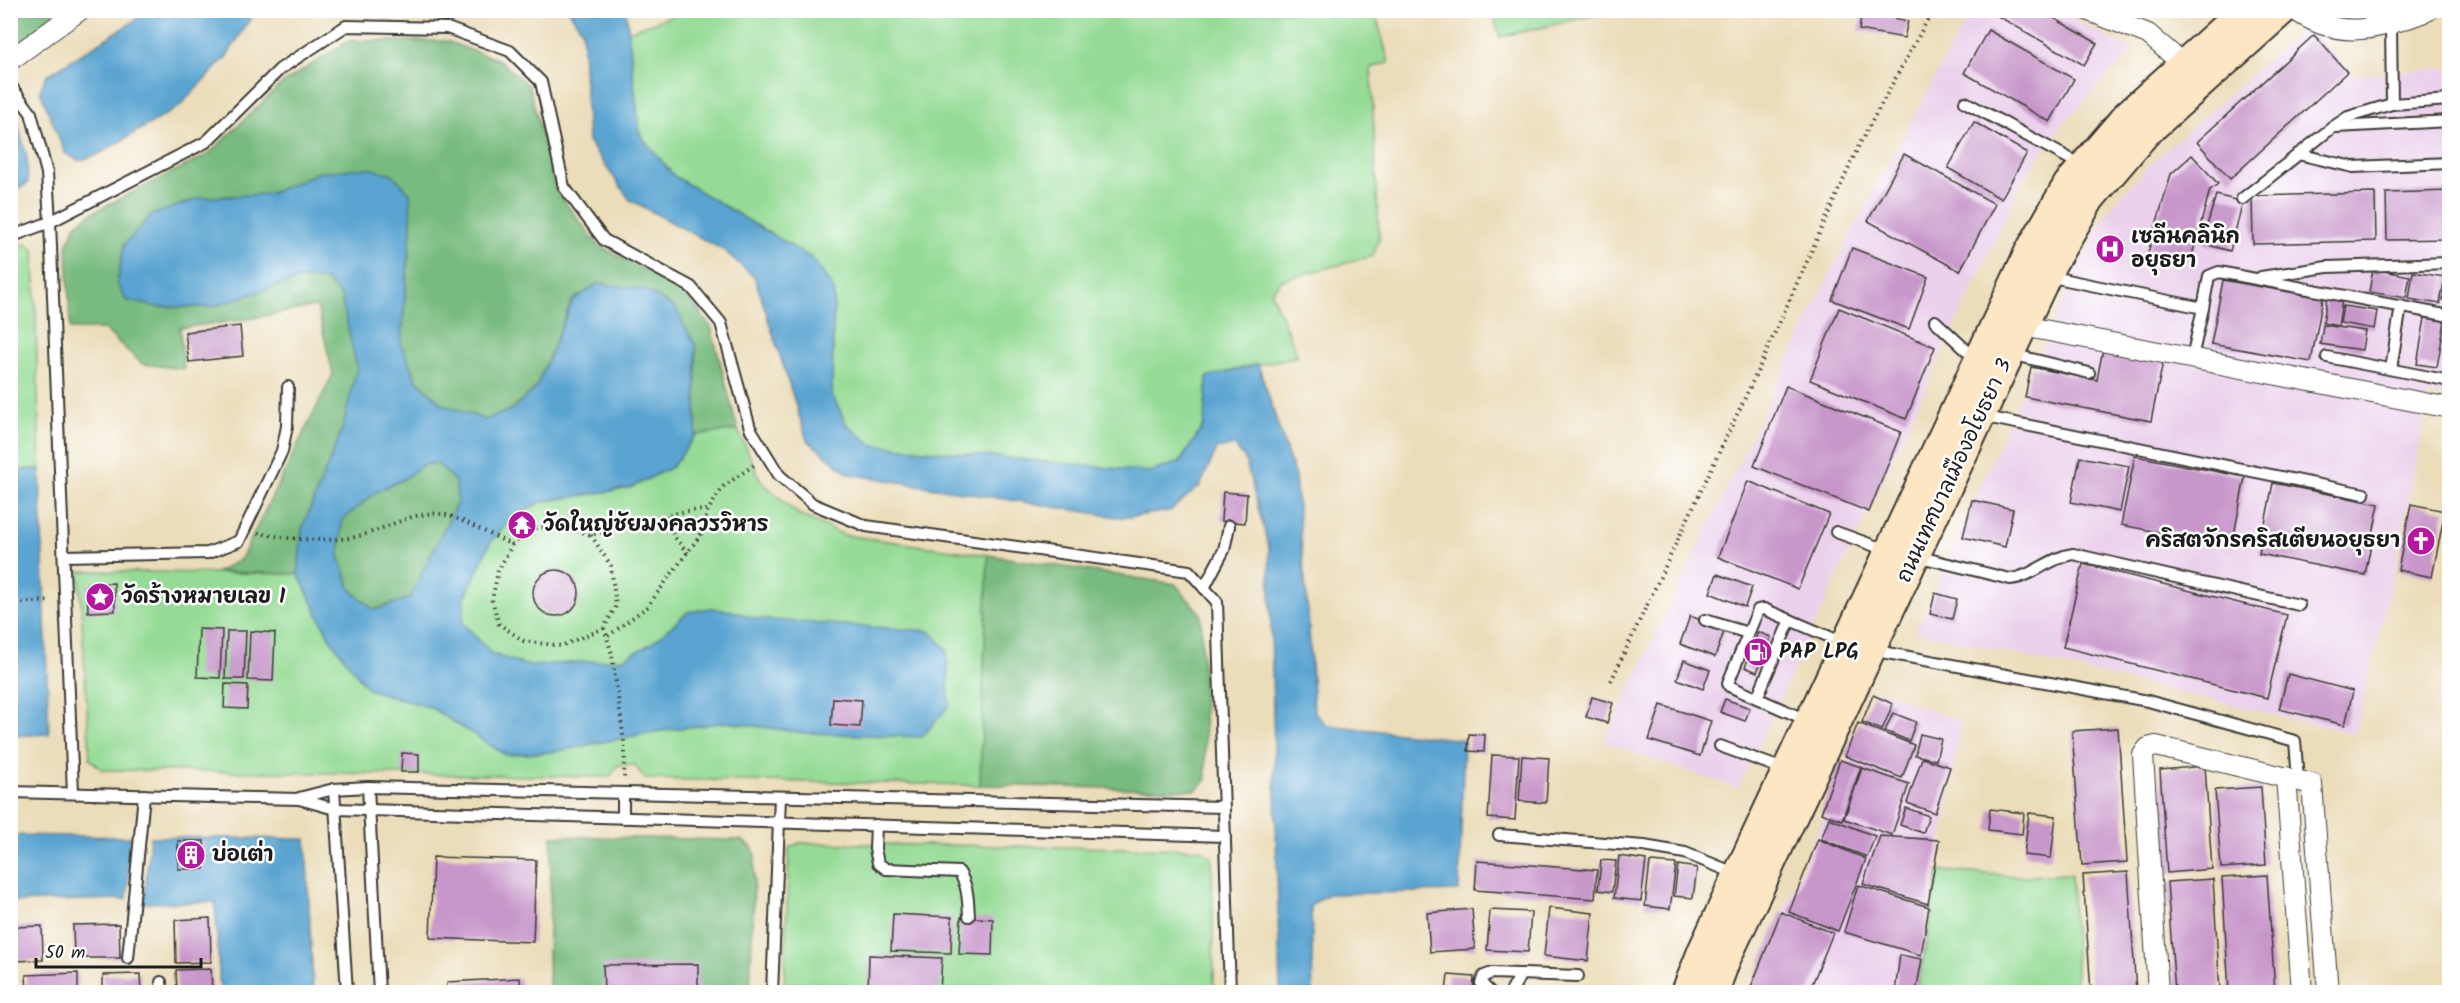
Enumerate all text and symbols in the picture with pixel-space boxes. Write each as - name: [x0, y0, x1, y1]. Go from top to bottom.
- place label: เซลีนคลินิก อยุธยา: [2131, 221, 2240, 278]
- hospital icon: เซลีนคลินิก อยุธยา: [2094, 233, 2126, 265]
- street label: ถนนเทศบาลเมืองอโยธยา 3: [1888, 353, 2022, 589]
- temple icon: วัดใหญ่ชัยมงคลวรวิหาร: [506, 509, 538, 541]
- place label: วัดใหญ่ชัยมงคลวรวิหาร: [543, 509, 769, 542]
- place label: คริสตจักรคริสเตียนอยุธยา: [2145, 525, 2400, 558]
- church icon: คริสตจักรคริสเตียนอยุธยา: [2405, 525, 2437, 557]
- place icon: วัดร้างหมายเลข 1: [84, 581, 116, 613]
- place label: วัดร้างหมายเลข 1: [121, 581, 286, 614]
- fuel station icon: PAP LPG: [1742, 636, 1774, 668]
- place label: PAP LPG: [1779, 636, 1859, 669]
- building icon: บ่อเต่า: [175, 839, 207, 871]
- place label: บ่อเต่า: [212, 839, 273, 872]
- scale bar: [36, 931, 201, 969]
- text: 50 m: [45, 939, 85, 968]

